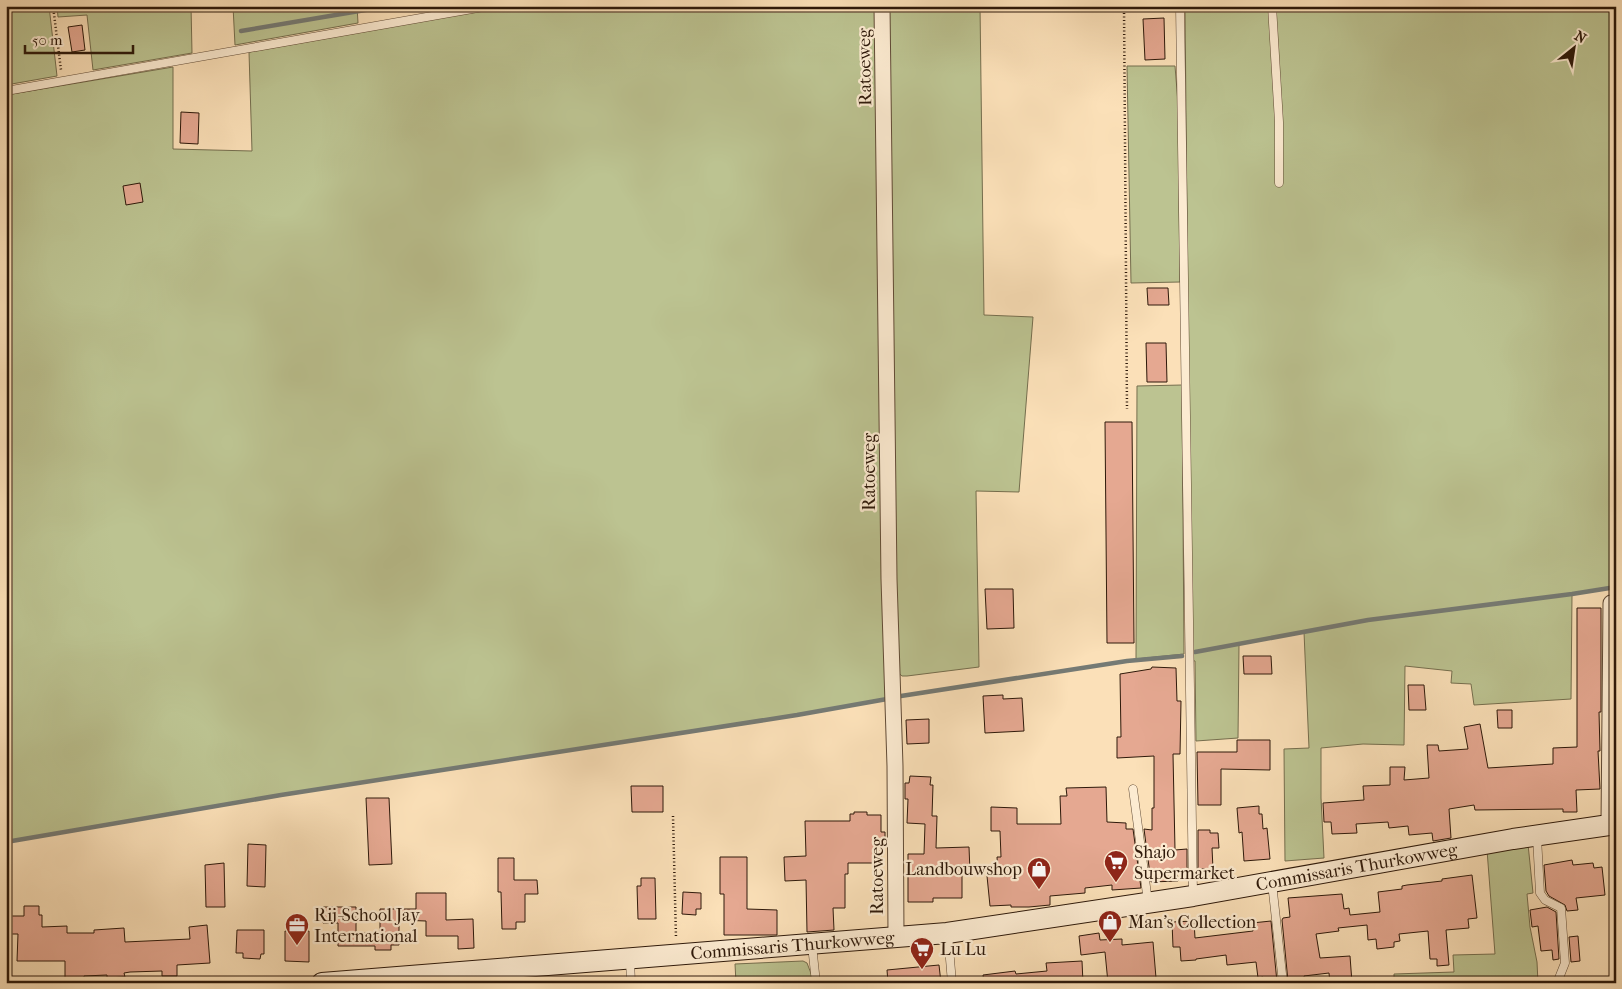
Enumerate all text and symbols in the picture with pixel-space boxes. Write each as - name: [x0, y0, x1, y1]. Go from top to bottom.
- scale bar: [25, 22, 132, 54]
- north arrow: [1550, 22, 1600, 72]
- text: N: [1571, 27, 1589, 47]
- street label: Ratoeweg: [854, 28, 876, 106]
- text: 50 m: [32, 31, 63, 49]
- street label: Ratoeweg: [859, 433, 880, 511]
- street label: Ratoeweg: [867, 837, 888, 915]
- street label: Commissaris Thurkowweg: [1254, 839, 1460, 895]
- place label: Shajo Supermarket: [1134, 842, 1235, 884]
- supermarket icon: Shajo Supermarket: [1103, 849, 1129, 883]
- shop icon: Landbouwshop: [1026, 856, 1052, 890]
- place label: Landbouwshop: [905, 859, 1022, 880]
- place label: Rij-School Jay International: [314, 905, 421, 947]
- shop icon: Man's Collection: [1097, 909, 1123, 943]
- office icon: Rij-School Jay International: [284, 912, 310, 946]
- place label: Man's Collection: [1128, 912, 1257, 933]
- street label: Commissaris Thurkowweg: [690, 927, 896, 964]
- supermarket icon: Lu Lu: [909, 936, 935, 970]
- place label: Lu Lu: [940, 939, 986, 960]

